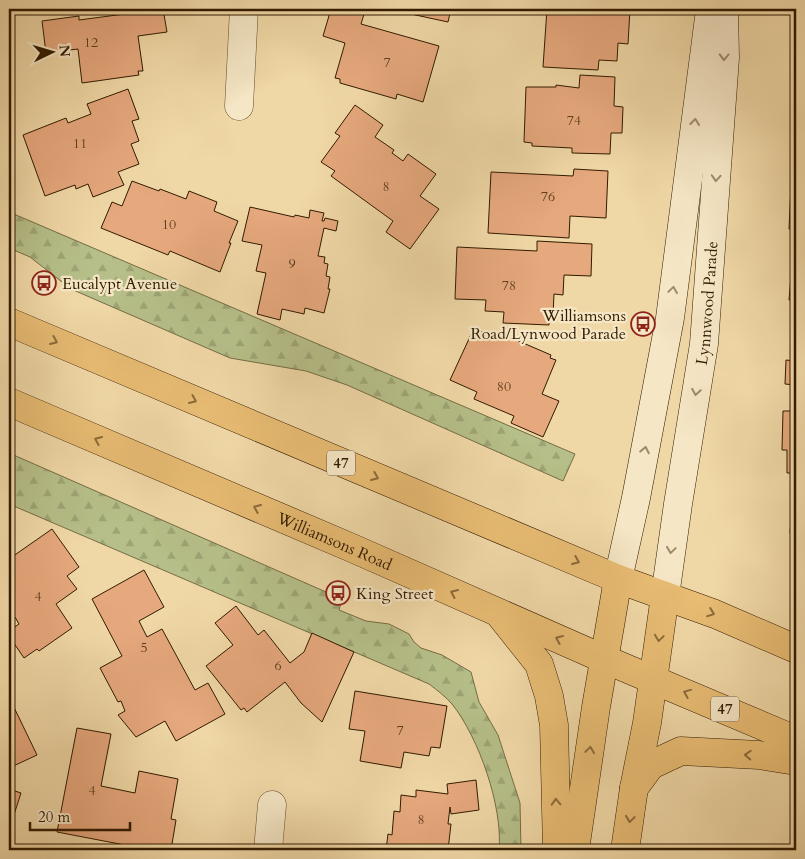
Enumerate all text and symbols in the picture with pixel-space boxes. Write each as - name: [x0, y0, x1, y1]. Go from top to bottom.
- north arrow: [28, 28, 78, 78]
- house number: 12: [84, 33, 98, 52]
- text: N: [54, 44, 74, 58]
- house number: 7: [383, 53, 391, 72]
- one-way arrow: [719, 54, 730, 62]
- house number: 74: [567, 111, 581, 130]
- one-way arrow: [690, 118, 700, 127]
- house number: 11: [73, 134, 87, 153]
- one-way arrow: [710, 175, 721, 183]
- house number: 8: [382, 177, 390, 196]
- house number: 76: [541, 187, 555, 206]
- house number: 10: [162, 215, 176, 234]
- street label: Lynnwood Parade: [691, 240, 724, 367]
- house number: 9: [288, 254, 296, 273]
- bus stop icon: Eucalypt Avenue: [31, 270, 57, 296]
- place label: Eucalypt Avenue: [62, 273, 177, 295]
- house number: 78: [502, 276, 516, 295]
- one-way arrow: [668, 286, 678, 294]
- place label: Williamsons Road/Lynwood Parade: [471, 305, 626, 345]
- bus stop icon: Williamsons Road/Lynwood Parade: [630, 311, 656, 337]
- one-way arrow: [49, 335, 58, 346]
- house number: 80: [497, 377, 511, 396]
- one-way arrow: [691, 389, 702, 397]
- one-way arrow: [189, 395, 197, 405]
- one-way arrow: [94, 436, 103, 446]
- one-way arrow: [640, 446, 650, 454]
- road number: 47: [327, 450, 355, 476]
- one-way arrow: [370, 471, 379, 481]
- one-way arrow: [253, 503, 262, 514]
- street label: Williamsons Road: [272, 507, 396, 576]
- one-way arrow: [666, 546, 677, 554]
- one-way arrow: [571, 555, 580, 566]
- bus stop icon: King Street: [325, 580, 351, 606]
- place label: King Street: [356, 583, 433, 605]
- house number: 4: [34, 587, 42, 606]
- one-way arrow: [450, 589, 459, 600]
- one-way arrow: [706, 607, 714, 617]
- one-way arrow: [555, 634, 564, 645]
- one-way arrow: [654, 634, 665, 642]
- house number: 5: [140, 638, 148, 657]
- house number: 6: [274, 656, 282, 675]
- one-way arrow: [683, 689, 692, 700]
- road number: 47: [711, 696, 739, 722]
- house number: 7: [396, 721, 404, 740]
- one-way arrow: [584, 746, 595, 754]
- one-way arrow: [744, 749, 752, 760]
- house number: 4: [88, 781, 96, 800]
- one-way arrow: [551, 797, 561, 805]
- scale bar: [30, 799, 130, 831]
- text: 20 m: [38, 807, 70, 827]
- house number: 8: [417, 810, 425, 829]
- one-way arrow: [625, 815, 635, 823]

